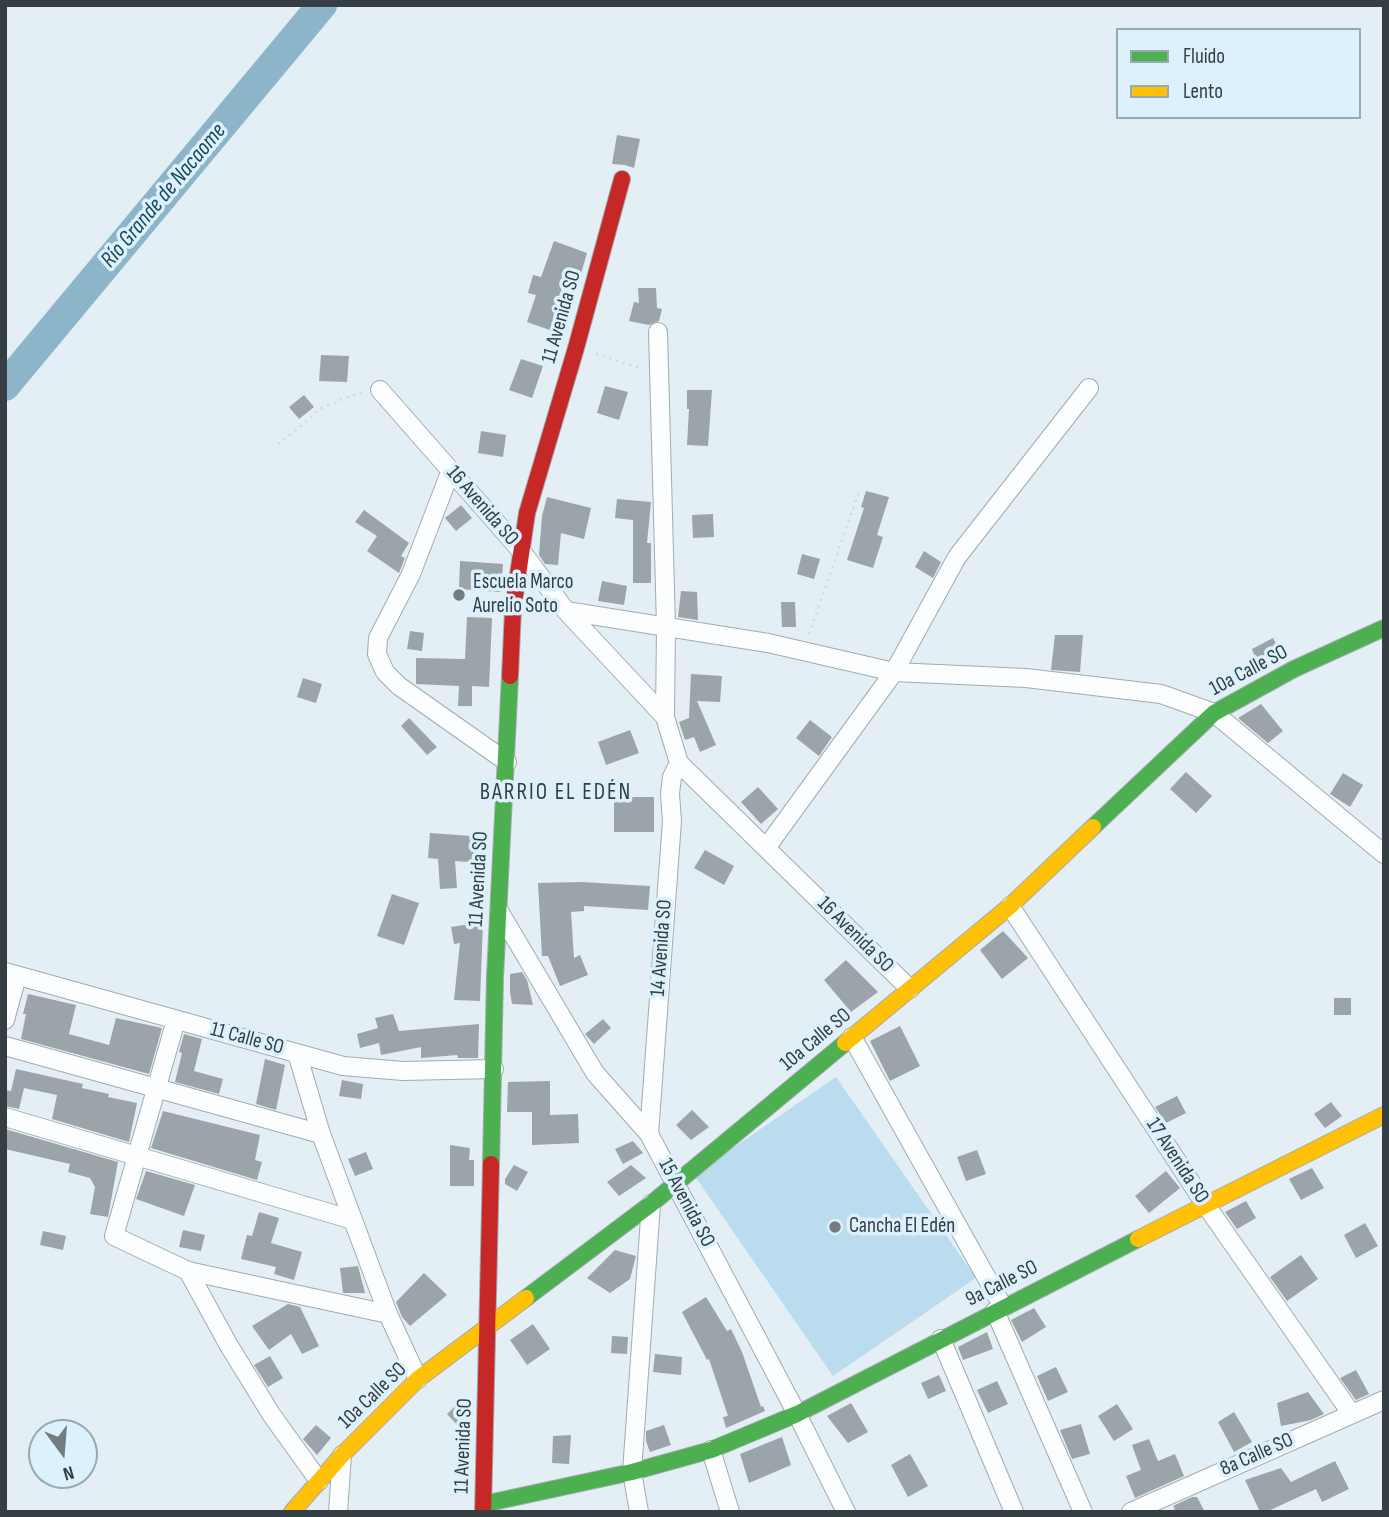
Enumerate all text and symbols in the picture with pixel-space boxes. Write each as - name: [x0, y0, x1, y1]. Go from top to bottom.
- legend: [1116, 28, 1361, 119]
- text: Fluido: [1183, 44, 1225, 69]
- text: Lento: [1183, 79, 1223, 104]
- water label: Río Grande de Nacaome: [96, 118, 232, 274]
- street label: 11 Avenida SO: [537, 268, 587, 366]
- street label: 16 Avenida SO: [441, 461, 523, 551]
- place label: Escuela Marco Aurelio Soto: [473, 570, 573, 620]
- marker: Escuela Marco Aurelio Soto: [451, 587, 467, 603]
- street label: 10a Calle SO: [1206, 640, 1292, 702]
- district label: BARRIO EL EDÉN: [481, 779, 631, 807]
- street label: 11 Avenida SO: [464, 831, 494, 927]
- street label: 16 Avenida SO: [812, 892, 898, 978]
- street label: 14 Avenida SO: [646, 899, 678, 997]
- street label: 10a Calle SO: [775, 1003, 857, 1077]
- street label: 11 Calle SO: [208, 1017, 286, 1061]
- street label: 17 Avenida SO: [1140, 1114, 1214, 1208]
- street label: 15 Avenida SO: [652, 1154, 720, 1252]
- place label: Cancha El Edén: [849, 1214, 955, 1240]
- marker: Cancha El Edén: [827, 1219, 843, 1235]
- street label: 9a Calle SO: [962, 1255, 1042, 1313]
- street label: 10a Calle SO: [334, 1357, 412, 1435]
- street label: 11 Avenida SO: [450, 1398, 478, 1494]
- north arrow: [28, 1419, 98, 1489]
- street label: 8a Calle SO: [1217, 1428, 1297, 1482]
- text: N: [60, 1460, 76, 1485]

